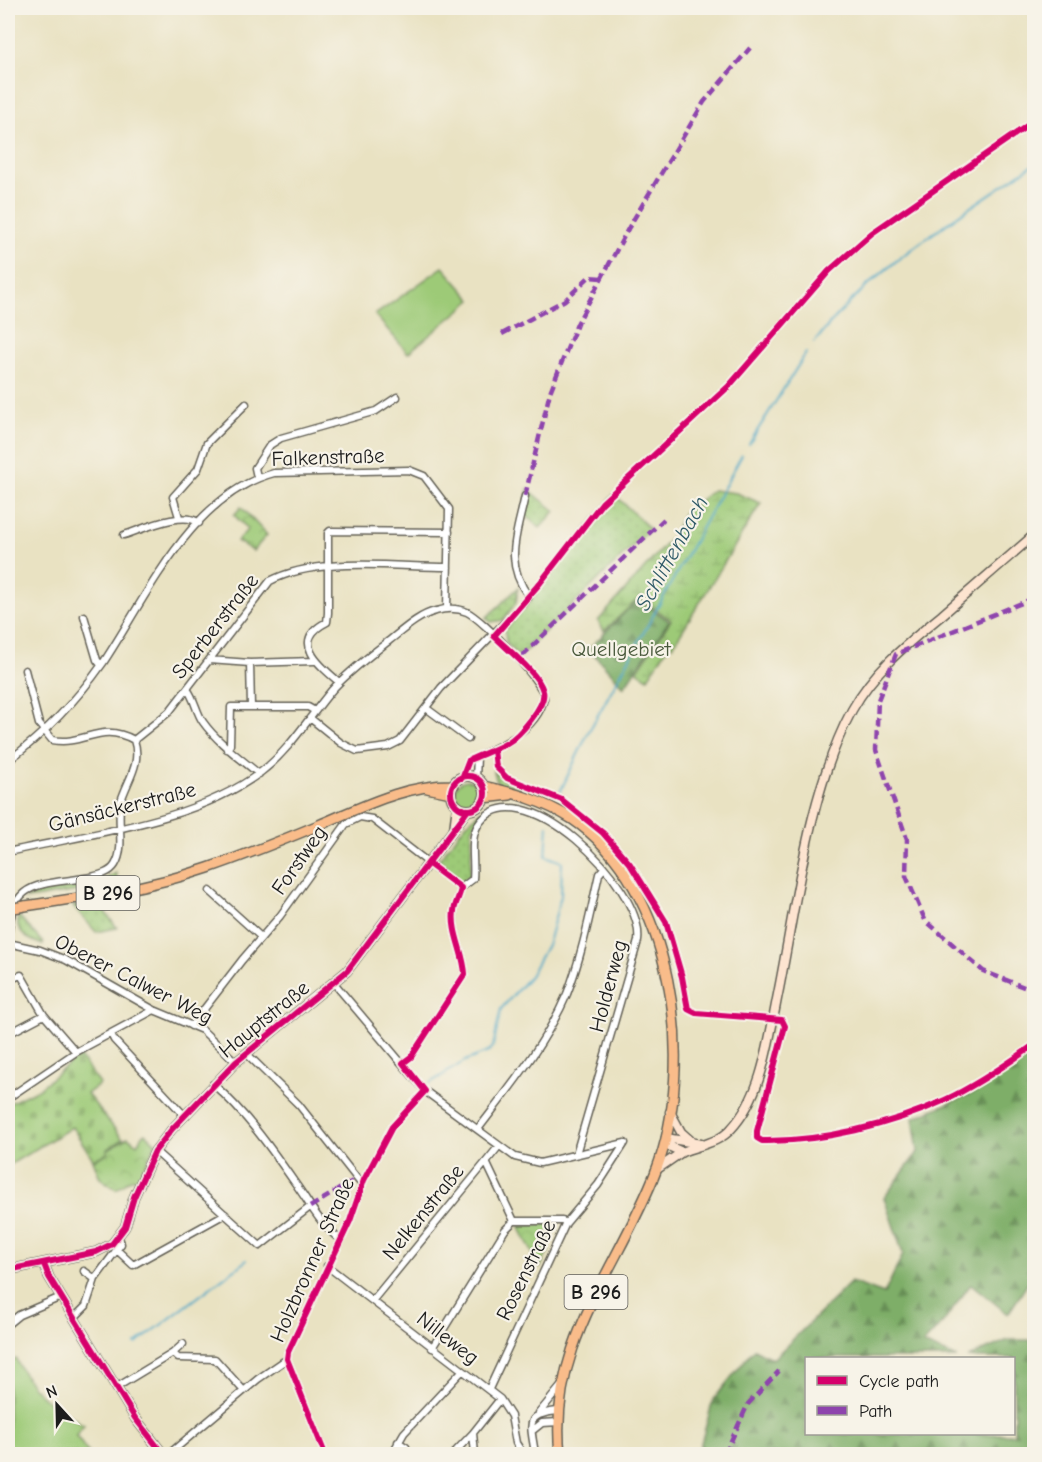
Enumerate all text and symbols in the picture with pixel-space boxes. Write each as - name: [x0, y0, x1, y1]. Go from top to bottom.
- street label: Falkenstraße: [271, 443, 385, 471]
- water label: Schlittenbach: [630, 492, 714, 615]
- street label: Sperberstraße: [167, 569, 263, 683]
- park label: Quellgebiet: [571, 637, 672, 661]
- street label: Gänsäckerstraße: [46, 777, 198, 837]
- street label: Forstweg: [267, 821, 331, 899]
- road number: B 296: [76, 876, 140, 910]
- street label: Oberer Calwer Weg: [51, 929, 217, 1029]
- street label: Holderweg: [584, 937, 632, 1035]
- street label: Hauptstraße: [214, 975, 314, 1063]
- street label: Nelkenstraße: [377, 1159, 469, 1265]
- street label: Holzbronner Straße: [265, 1174, 359, 1346]
- street label: Rosenstraße: [491, 1216, 561, 1324]
- road number: B 296: [564, 1275, 628, 1309]
- street label: Nilleweg: [412, 1306, 484, 1370]
- legend: [805, 1357, 1015, 1435]
- text: Cycle path: [859, 1371, 939, 1392]
- north arrow: [27, 1375, 87, 1435]
- text: N: [44, 1382, 60, 1402]
- text: Path: [859, 1401, 892, 1422]

